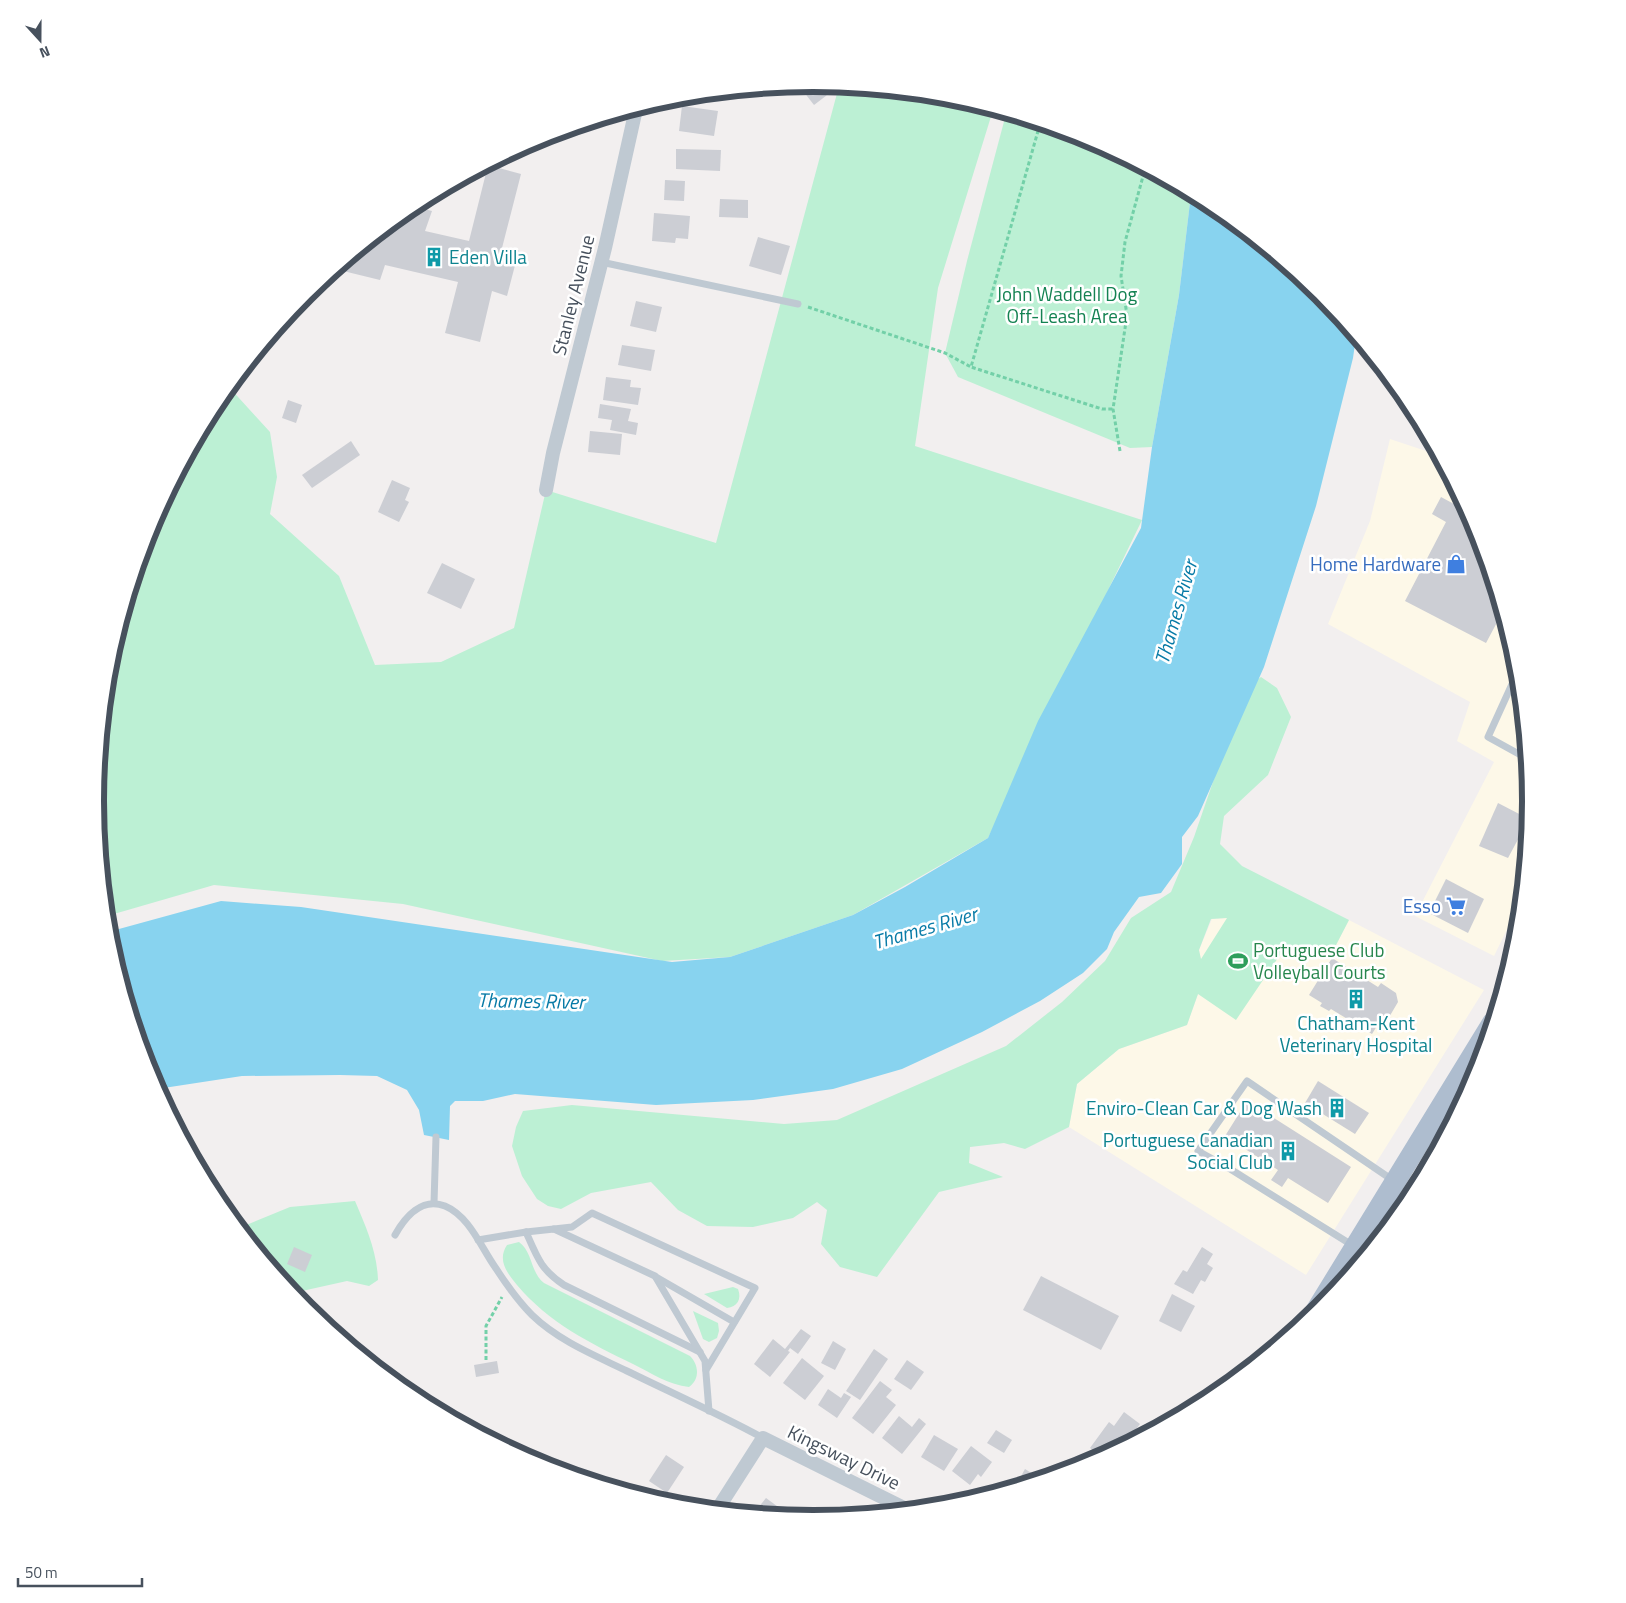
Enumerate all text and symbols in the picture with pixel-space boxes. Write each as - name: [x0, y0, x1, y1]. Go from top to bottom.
- north arrow: [15, 15, 65, 65]
- text: N: [37, 41, 53, 64]
- street label: Stanley Avenue: [544, 232, 601, 358]
- place label: Eden Villa: [449, 242, 527, 271]
- building icon: Eden Villa: [423, 246, 445, 268]
- park label: John Waddell Dog Off-Leash Area: [997, 279, 1138, 330]
- place label: Home Hardware: [1310, 549, 1441, 578]
- shop icon: Home Hardware: [1445, 553, 1467, 575]
- water label: Thames River: [1146, 554, 1206, 668]
- place label: Esso: [1403, 891, 1441, 920]
- supermarket icon: Esso: [1445, 895, 1467, 917]
- water label: Thames River: [869, 897, 983, 957]
- place label: Portuguese Club Volleyball Courts: [1253, 935, 1386, 986]
- sports icon: Portuguese Club Volleyball Courts: [1227, 950, 1249, 972]
- water label: Thames River: [477, 984, 587, 1017]
- building icon: Chatham-Kent Veterinary Hospital: [1345, 988, 1367, 1010]
- place label: Chatham-Kent Veterinary Hospital: [1280, 1008, 1433, 1059]
- place label: Enviro-Clean Car & Dog Wash: [1086, 1093, 1322, 1122]
- building icon: Enviro-Clean Car & Dog Wash: [1326, 1097, 1348, 1119]
- place label: Portuguese Canadian Social Club: [1103, 1125, 1273, 1176]
- building icon: Portuguese Canadian Social Club: [1277, 1140, 1299, 1162]
- street label: Kingsway Drive: [783, 1417, 906, 1496]
- scale bar: [18, 1556, 141, 1588]
- text: 50 m: [25, 1561, 58, 1584]

